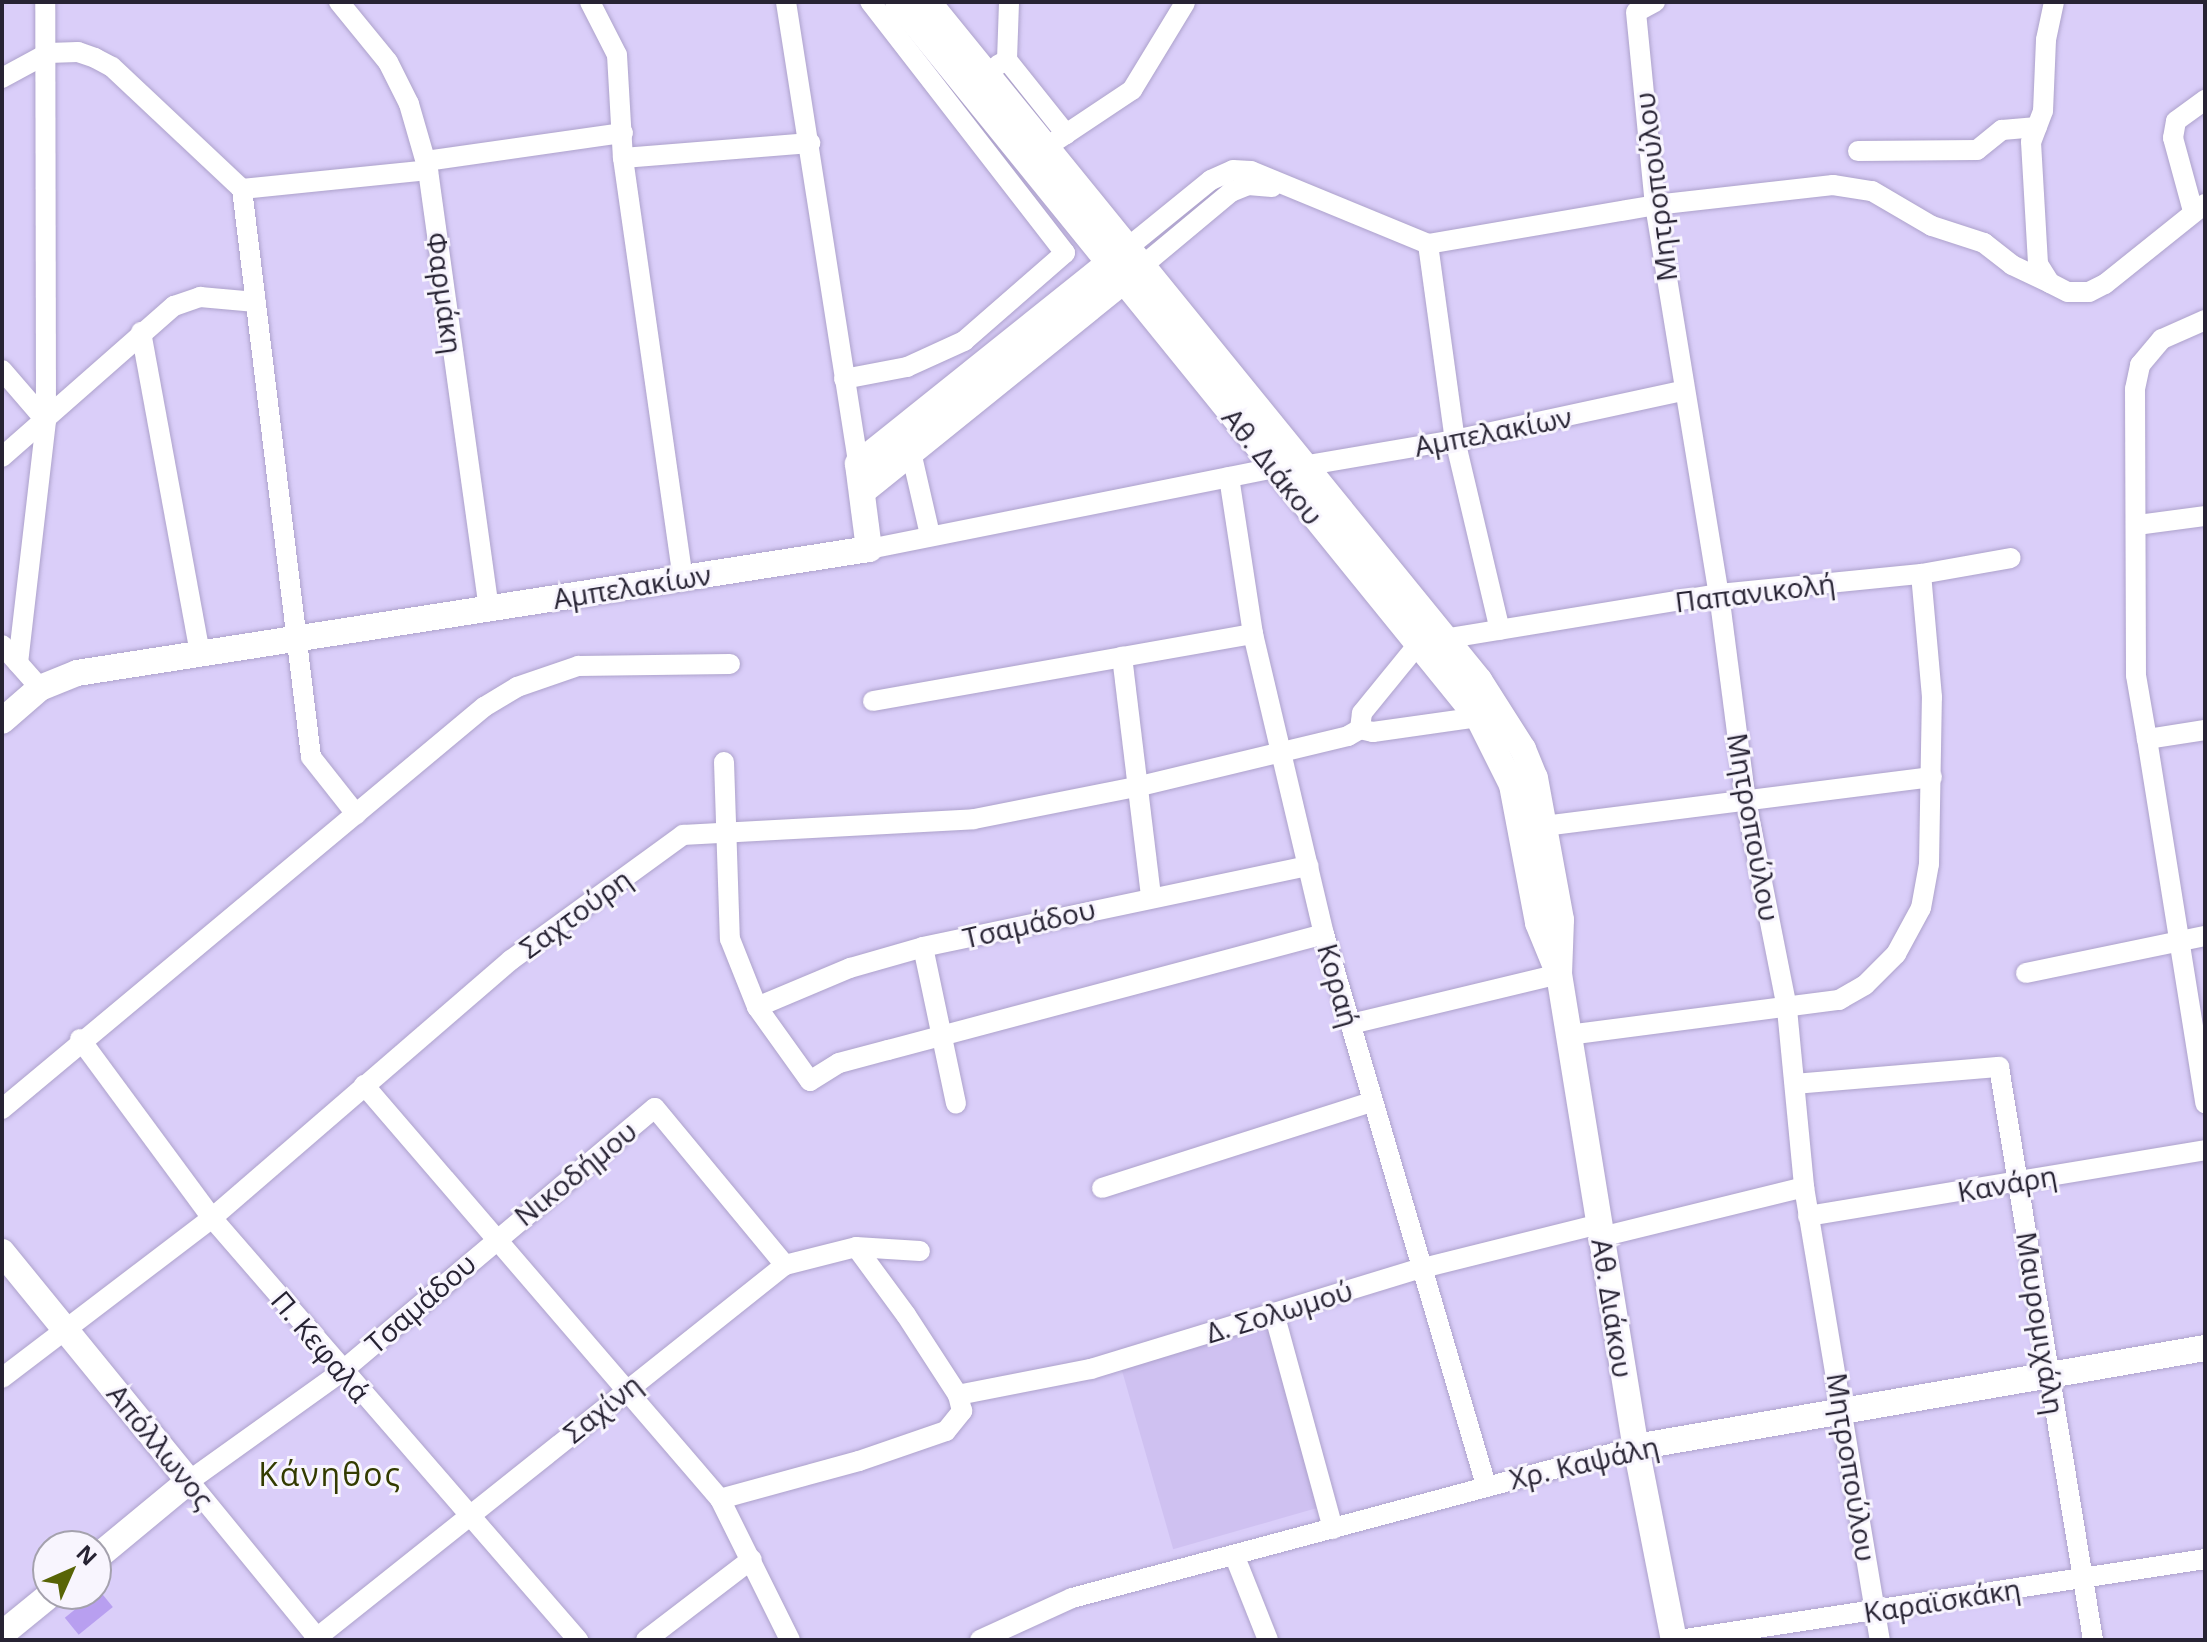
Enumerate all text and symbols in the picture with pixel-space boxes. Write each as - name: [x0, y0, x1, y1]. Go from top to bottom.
- street label: Μητροπούλου: [1627, 90, 1683, 284]
- street label: Φαρμάκη: [420, 230, 470, 356]
- street label: Αμπελακίων: [1411, 399, 1575, 463]
- street label: Αθ. Διάκου: [1216, 401, 1330, 531]
- street label: Αμπελακίων: [550, 557, 714, 615]
- street label: Παπανικολή: [1673, 566, 1837, 618]
- street label: Μητροπούλου: [1721, 730, 1787, 924]
- street label: Σαχτούρη: [513, 861, 637, 965]
- street label: Τσαμάδου: [960, 891, 1098, 955]
- street label: Κοραή: [1311, 939, 1367, 1031]
- street label: Νικοδήμου: [507, 1114, 643, 1232]
- street label: Κανάρη: [1955, 1158, 2059, 1208]
- street label: Μαυρομιχάλη: [2010, 1229, 2072, 1417]
- street label: Αθ. Διάκου: [1585, 1236, 1641, 1380]
- street label: Τσαμάδου: [358, 1246, 482, 1360]
- street label: Δ. Σολωμού: [1202, 1273, 1356, 1349]
- street label: Π. Κεφαλά: [265, 1284, 377, 1408]
- street label: Σαχίνη: [556, 1367, 648, 1449]
- street label: Μητροπούλου: [1821, 1370, 1883, 1564]
- street label: Απόλλωνος: [101, 1377, 221, 1515]
- street label: Χρ. Καψάλη: [1506, 1429, 1662, 1495]
- district label: Κάνηθος: [258, 1455, 402, 1493]
- north arrow: [32, 1530, 112, 1610]
- text: N: [71, 1538, 104, 1571]
- street label: Καραϊσκάκη: [1861, 1571, 2023, 1629]

